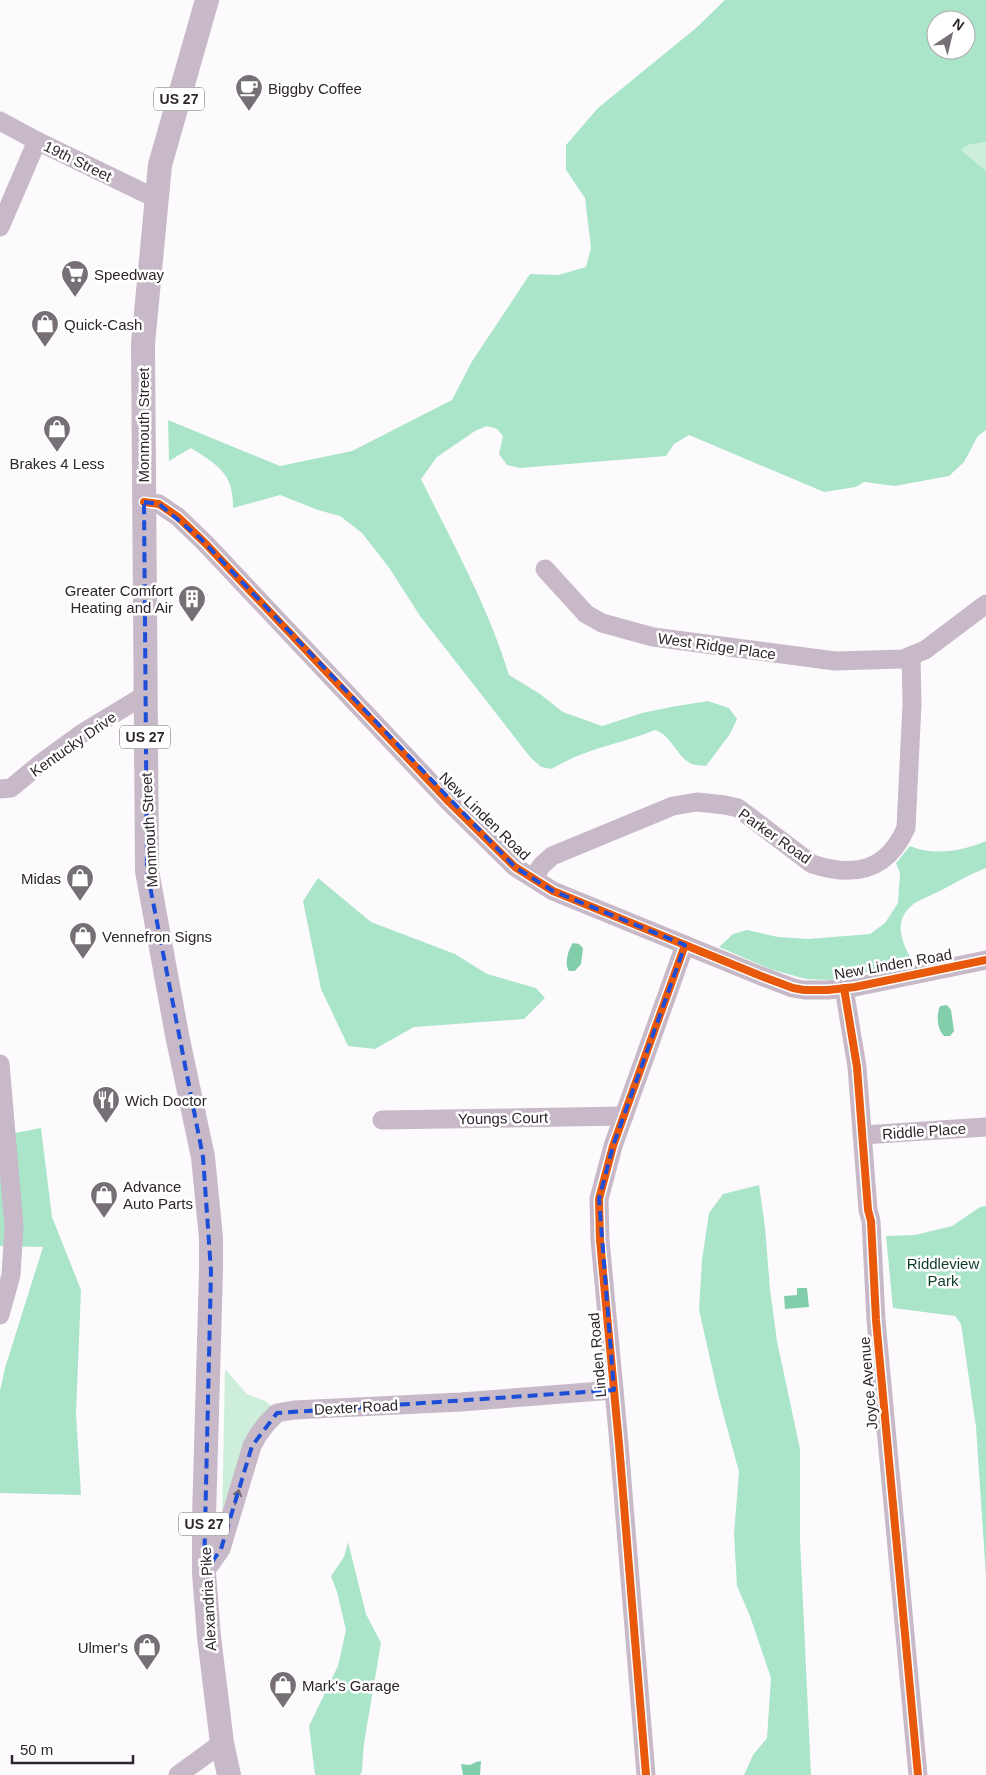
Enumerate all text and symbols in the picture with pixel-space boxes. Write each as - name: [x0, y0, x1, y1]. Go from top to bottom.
- north arrow: [926, 10, 976, 60]
- text: N: [950, 15, 967, 34]
- cafe icon: Biggby Coffee: [234, 73, 264, 112]
- place label: Biggby Coffee: [268, 80, 362, 97]
- road number: US 27: [154, 88, 204, 110]
- street label: 19th Street: [41, 137, 115, 185]
- supermarket icon: Speedway: [60, 259, 90, 298]
- place label: Speedway: [94, 266, 165, 283]
- shop icon: Quick-Cash: [30, 309, 60, 348]
- place label: Quick-Cash: [64, 316, 142, 333]
- street label: Monmouth Street: [135, 367, 152, 483]
- shop icon: Brakes 4 Less: [42, 414, 72, 453]
- place label: Brakes 4 Less: [9, 455, 105, 472]
- place label: Greater Comfort Heating and Air: [65, 582, 174, 616]
- building icon: Greater Comfort Heating and Air: [177, 584, 207, 623]
- street label: West Ridge Place: [657, 629, 777, 663]
- street label: Kentucky Drive: [27, 708, 119, 780]
- road number: US 27: [120, 726, 170, 749]
- street label: New Linden Road: [436, 768, 534, 864]
- street label: Monmouth Street: [137, 771, 160, 888]
- street label: Parker Road: [736, 805, 814, 867]
- shop icon: Midas: [65, 863, 95, 902]
- place label: Midas: [21, 870, 61, 887]
- shop icon: Vennefron Signs: [68, 921, 98, 960]
- place label: Vennefron Signs: [102, 928, 212, 945]
- street label: New Linden Road: [833, 945, 953, 983]
- restaurant icon: Wich Doctor: [91, 1085, 121, 1124]
- place label: Wich Doctor: [125, 1092, 207, 1109]
- street label: Youngs Court: [458, 1109, 549, 1127]
- street label: Riddle Place: [881, 1120, 967, 1142]
- place label: Advance Auto Parts: [123, 1178, 193, 1212]
- shop icon: Advance Auto Parts: [89, 1180, 119, 1219]
- park label: Riddleview Park: [907, 1255, 979, 1289]
- street label: Linden Road: [585, 1312, 609, 1398]
- street label: Joyce Avenue: [855, 1336, 881, 1430]
- street label: Dexter Road: [314, 1396, 398, 1418]
- one-way arrow: [233, 1489, 243, 1505]
- road number: US 27: [179, 1512, 229, 1536]
- street label: Alexandria Pike: [197, 1547, 219, 1651]
- shop icon: Ulmer's: [132, 1632, 162, 1671]
- place label: Ulmer's: [78, 1639, 128, 1656]
- shop icon: Mark's Garage: [268, 1670, 298, 1709]
- place label: Mark's Garage: [302, 1677, 400, 1694]
- scale bar: [12, 1732, 134, 1764]
- text: 50 m: [20, 1741, 53, 1758]

